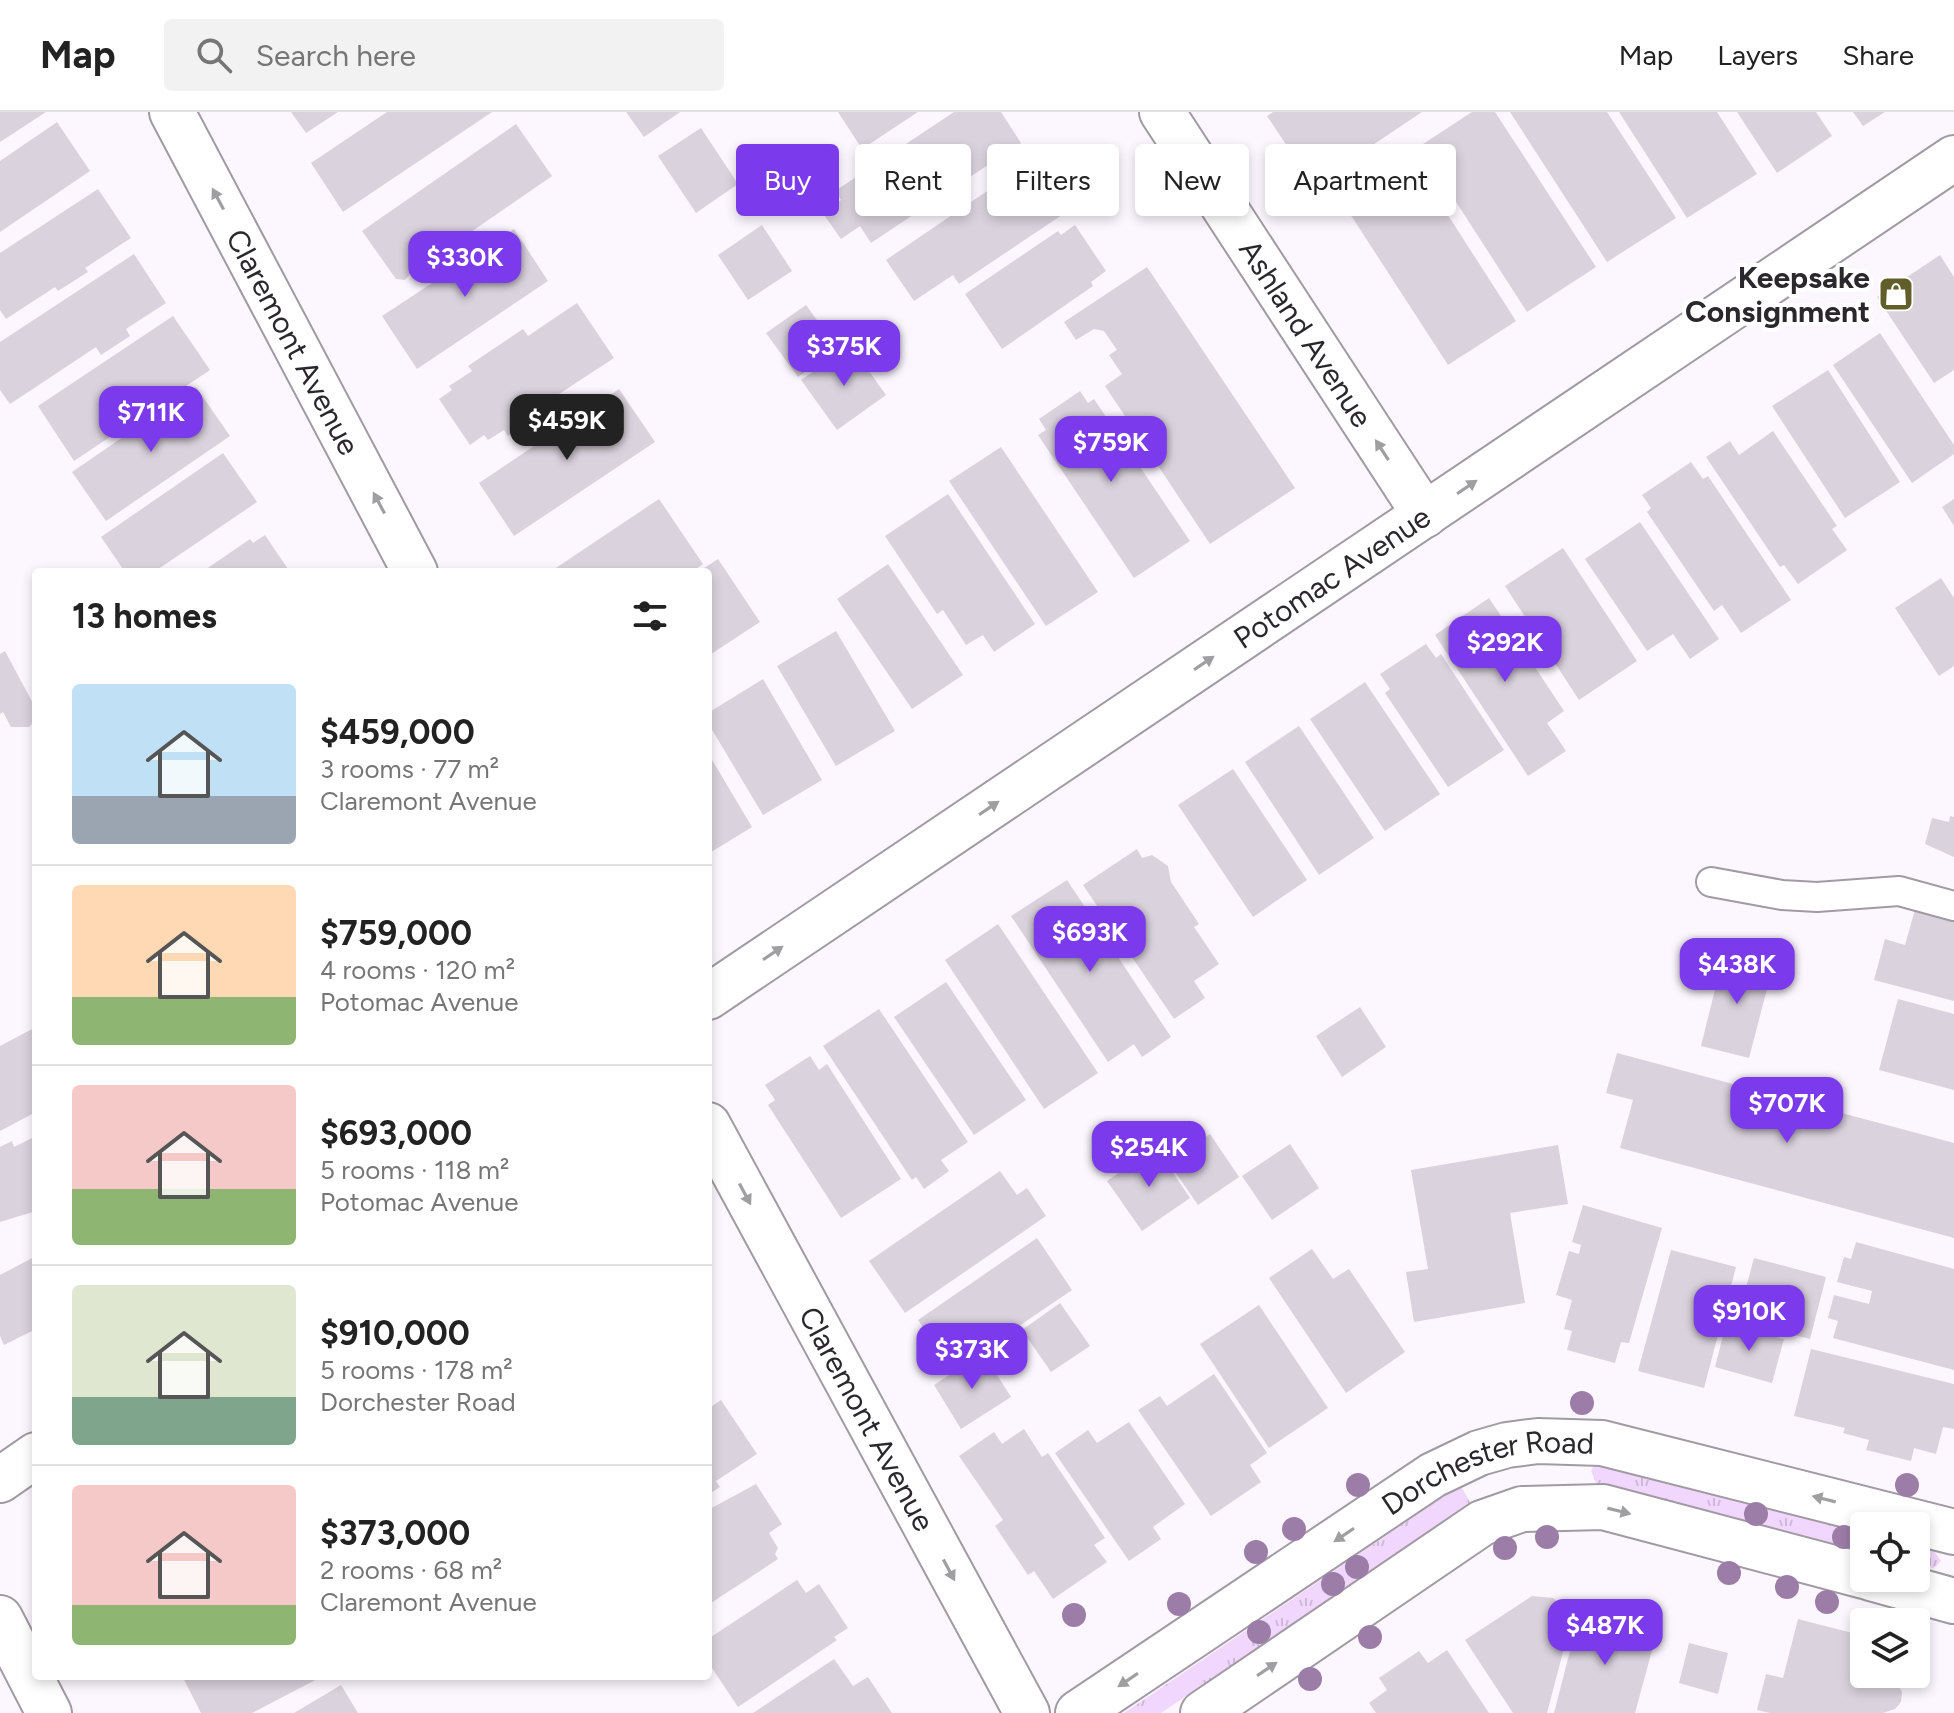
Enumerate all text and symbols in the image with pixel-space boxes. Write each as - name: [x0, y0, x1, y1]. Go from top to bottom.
- search box: [164, 19, 724, 91]
- text: Map: [40, 32, 116, 78]
- icon: search: [192, 33, 236, 77]
- text: Search here: [256, 37, 416, 74]
- text: Map: [1619, 38, 1673, 72]
- text: Layers: [1717, 38, 1798, 72]
- text: Share: [1842, 38, 1914, 72]
- chip: Buy: [736, 144, 839, 216]
- chip: Rent: [855, 144, 971, 216]
- chip: Filters: [987, 144, 1119, 216]
- chip: New: [1135, 144, 1249, 216]
- chip: Apartment: [1265, 144, 1456, 216]
- one-way arrow: [212, 187, 225, 210]
- street label: Claremont Avenue: [219, 223, 368, 461]
- pin: $330K: [409, 231, 521, 299]
- street label: Ashland Avenue: [1232, 232, 1381, 434]
- text: $330K: [426, 241, 504, 273]
- place label: Keepsake Consignment: [1685, 259, 1870, 330]
- shop icon: Keepsake Consignment: [1877, 275, 1915, 313]
- pin: $375K: [788, 320, 900, 388]
- text: $375K: [806, 330, 882, 362]
- pin: $711K: [95, 386, 207, 454]
- pin: $459K: [511, 394, 623, 462]
- text: $711K: [117, 396, 185, 428]
- text: $459K: [528, 404, 606, 436]
- pin: $759K: [1055, 416, 1167, 484]
- text: $759K: [1073, 426, 1149, 458]
- one-way arrow: [1376, 439, 1390, 461]
- one-way arrow: [1456, 480, 1477, 495]
- one-way arrow: [372, 492, 386, 514]
- street label: Potomac Avenue: [1226, 498, 1437, 656]
- icon: filters: [628, 594, 672, 638]
- text: 13 homes: [72, 596, 217, 637]
- pin: $292K: [1449, 616, 1561, 684]
- text: $292K: [1467, 626, 1543, 658]
- one-way arrow: [1194, 656, 1215, 671]
- text: $459,000: [320, 712, 475, 753]
- icon: home: [136, 716, 232, 812]
- text: 3 rooms · 77 m²: [320, 753, 499, 785]
- text: Claremont Avenue: [320, 785, 537, 817]
- one-way arrow: [978, 801, 999, 816]
- pin: $693K: [1034, 906, 1146, 974]
- text: $759,000: [320, 913, 472, 954]
- text: $693K: [1052, 916, 1128, 948]
- icon: home: [136, 917, 232, 1013]
- pin: $438K: [1681, 938, 1793, 1006]
- one-way arrow: [762, 946, 783, 961]
- text: $438K: [1698, 948, 1776, 980]
- text: 4 rooms · 120 m²: [320, 954, 515, 986]
- text: Potomac Avenue: [320, 986, 519, 1018]
- pin: $707K: [1731, 1077, 1843, 1145]
- text: $707K: [1748, 1087, 1826, 1119]
- text: $693,000: [320, 1113, 472, 1154]
- icon: home: [136, 1117, 232, 1213]
- pin: $254K: [1093, 1121, 1205, 1189]
- text: $254K: [1110, 1131, 1188, 1163]
- text: 5 rooms · 118 m²: [320, 1154, 509, 1186]
- one-way arrow: [739, 1182, 752, 1205]
- text: Potomac Avenue: [320, 1186, 519, 1218]
- pin: $910K: [1693, 1285, 1805, 1353]
- text: $910K: [1712, 1295, 1786, 1327]
- street label: Claremont Avenue: [791, 1300, 943, 1537]
- text: $910,000: [320, 1313, 470, 1354]
- icon: home: [136, 1317, 232, 1413]
- pin: $373K: [916, 1323, 1028, 1391]
- text: $373K: [934, 1333, 1010, 1365]
- text: 5 rooms · 178 m²: [320, 1354, 513, 1386]
- text: Dorchester Road: [320, 1386, 516, 1418]
- street label: Dorchester Road: [1374, 1422, 1595, 1523]
- one-way arrow: [1812, 1493, 1837, 1505]
- one-way arrow: [1607, 1506, 1632, 1518]
- map controls: [1850, 1512, 1930, 1688]
- button: locate: [1850, 1512, 1930, 1592]
- text: $373,000: [320, 1513, 470, 1554]
- icon: home: [136, 1517, 232, 1613]
- one-way arrow: [1333, 1527, 1355, 1542]
- text: 2 rooms · 68 m²: [320, 1554, 502, 1586]
- one-way arrow: [942, 1559, 956, 1581]
- text: Claremont Avenue: [320, 1586, 537, 1618]
- pin: $487K: [1549, 1599, 1661, 1667]
- button: layers: [1850, 1608, 1930, 1688]
- text: $487K: [1566, 1609, 1644, 1641]
- one-way arrow: [1257, 1662, 1278, 1677]
- one-way arrow: [1117, 1672, 1138, 1687]

